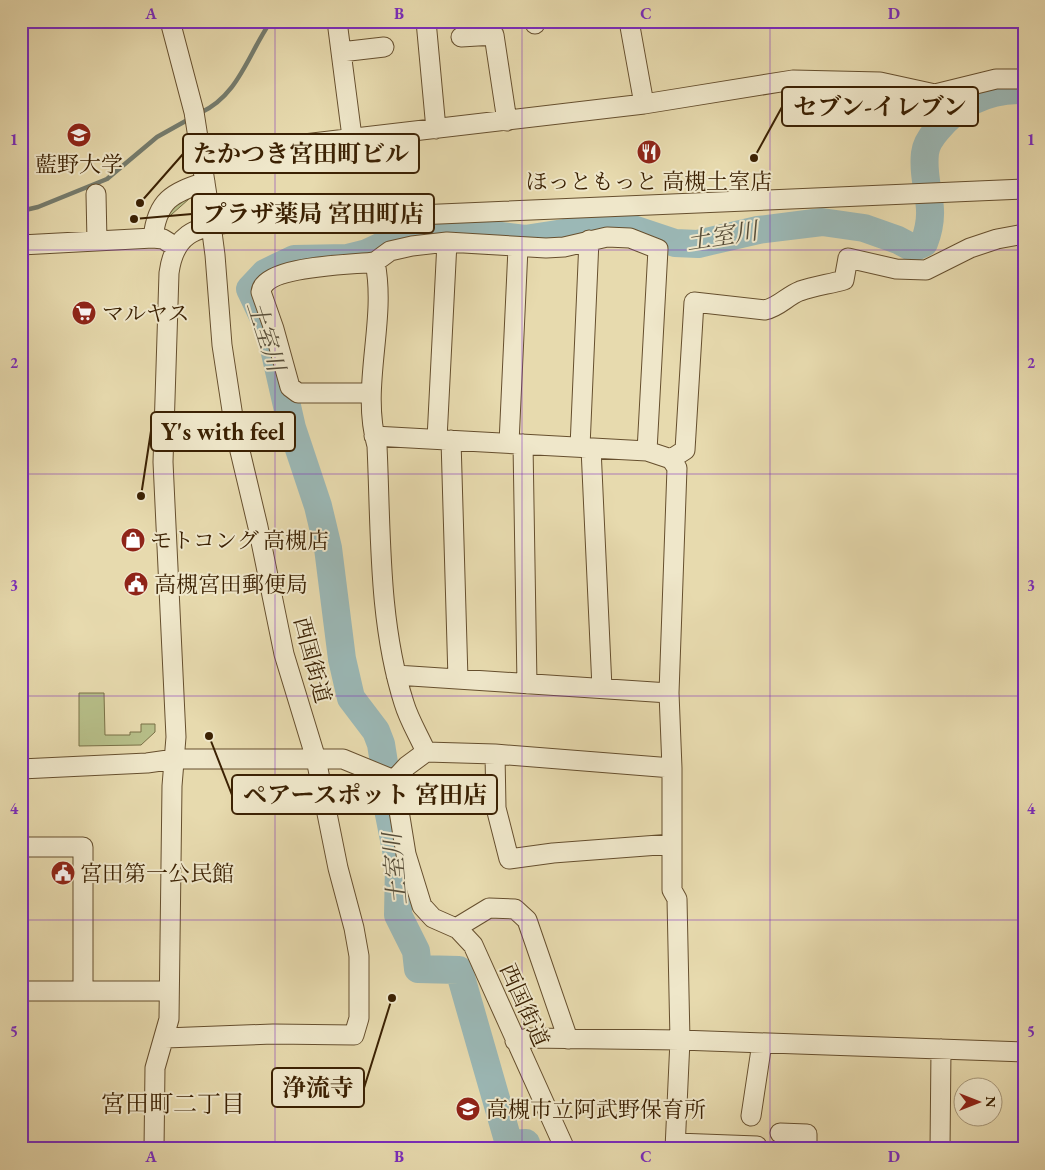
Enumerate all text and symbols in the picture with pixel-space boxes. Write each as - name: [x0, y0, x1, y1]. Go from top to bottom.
- text: A: [144, 3, 157, 24]
- text: B: [394, 3, 404, 24]
- text: C: [640, 3, 652, 24]
- text: D: [888, 3, 900, 24]
- callout: セブン-イレブン: [782, 87, 978, 126]
- text: セブン-イレブン: [793, 91, 967, 122]
- school or university icon: 藍野大学: [66, 122, 92, 148]
- text: 1: [10, 129, 18, 150]
- text: 1: [1027, 129, 1035, 150]
- callout: たかつき宮田町ビル: [183, 134, 419, 173]
- text: たかつき宮田町ビル: [193, 138, 409, 169]
- restaurant icon: ほっともっと 高槻土室店: [636, 139, 662, 165]
- place label: 藍野大学: [35, 150, 123, 179]
- place label: ほっともっと 高槻土室店: [526, 167, 772, 196]
- callout: プラザ薬局 宮田町店: [192, 194, 434, 233]
- text: プラザ薬局 宮田町店: [202, 198, 424, 229]
- water label: 土室川: [684, 214, 763, 256]
- water label: 土室川: [241, 297, 293, 378]
- place label: マルヤス: [102, 299, 190, 328]
- supermarket icon: マルヤス: [71, 300, 97, 326]
- text: 2: [10, 352, 19, 373]
- text: 2: [1027, 352, 1036, 373]
- callout: Y's with feel: [151, 412, 295, 451]
- text: Y's with feel: [161, 416, 285, 447]
- place label: モトコング 高槻店: [150, 526, 329, 555]
- shop icon: モトコング 高槻店: [120, 527, 146, 553]
- place label: 高槻宮田郵便局: [154, 570, 308, 599]
- public building icon: 高槻宮田郵便局: [123, 571, 149, 597]
- text: 3: [10, 575, 18, 596]
- text: 3: [1027, 575, 1035, 596]
- street label: 西国街道: [287, 614, 338, 706]
- callout: ペアースポット 宮田店: [232, 775, 497, 814]
- text: ペアースポット 宮田店: [243, 779, 487, 810]
- text: 4: [10, 798, 19, 819]
- text: 4: [1027, 798, 1036, 819]
- water label: 土室川: [376, 829, 413, 906]
- place label: 宮田第一公民館: [80, 859, 234, 888]
- public building icon: 宮田第一公民館: [50, 860, 76, 886]
- street label: 西国街道: [493, 959, 556, 1051]
- text: 5: [10, 1021, 18, 1042]
- text: 5: [1027, 1021, 1035, 1042]
- callout: 浄流寺: [272, 1068, 364, 1107]
- text: 浄流寺: [282, 1072, 354, 1103]
- north arrow: [952, 1078, 1002, 1128]
- district label: 宮田町二丁目: [101, 1088, 245, 1119]
- place label: 高槻市立阿武野保育所: [486, 1095, 706, 1124]
- school or university icon: 高槻市立阿武野保育所: [455, 1096, 481, 1122]
- text: N: [982, 1096, 1000, 1108]
- text: A: [144, 1146, 157, 1167]
- text: B: [394, 1146, 404, 1167]
- text: C: [640, 1146, 652, 1167]
- text: D: [888, 1146, 900, 1167]

